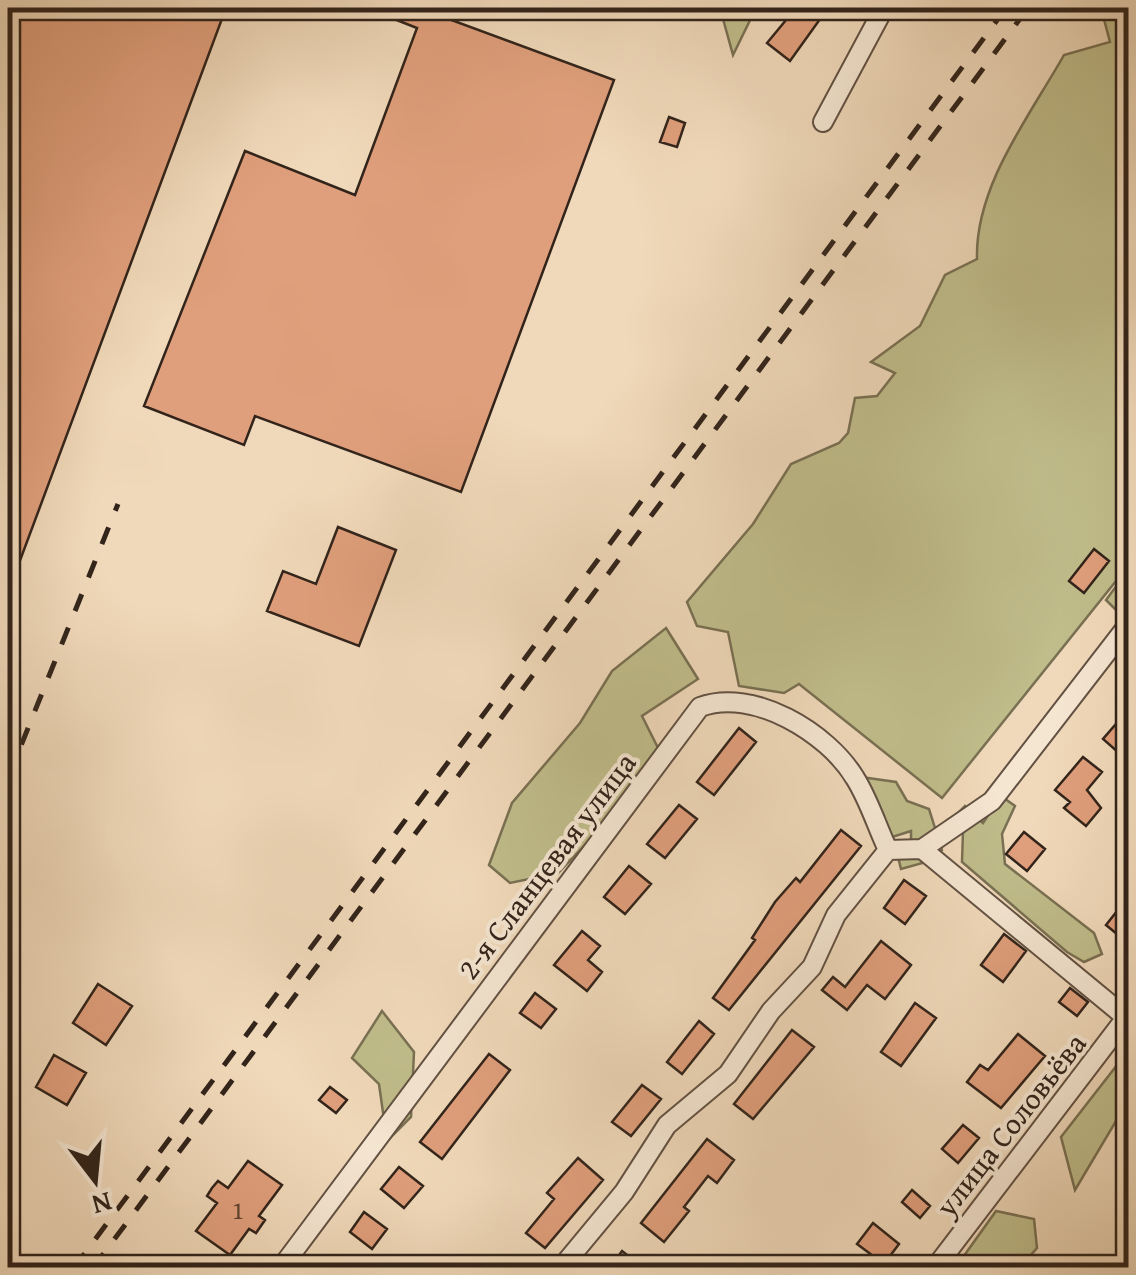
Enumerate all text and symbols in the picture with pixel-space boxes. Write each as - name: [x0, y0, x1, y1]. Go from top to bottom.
- street label: 2-я Сланцевая улица: [446, 742, 647, 988]
- street label: улица Соловьёва: [924, 1022, 1097, 1227]
- north arrow: [45, 1130, 145, 1230]
- text: N: [87, 1182, 117, 1227]
- house number: 1: [232, 1192, 244, 1228]

